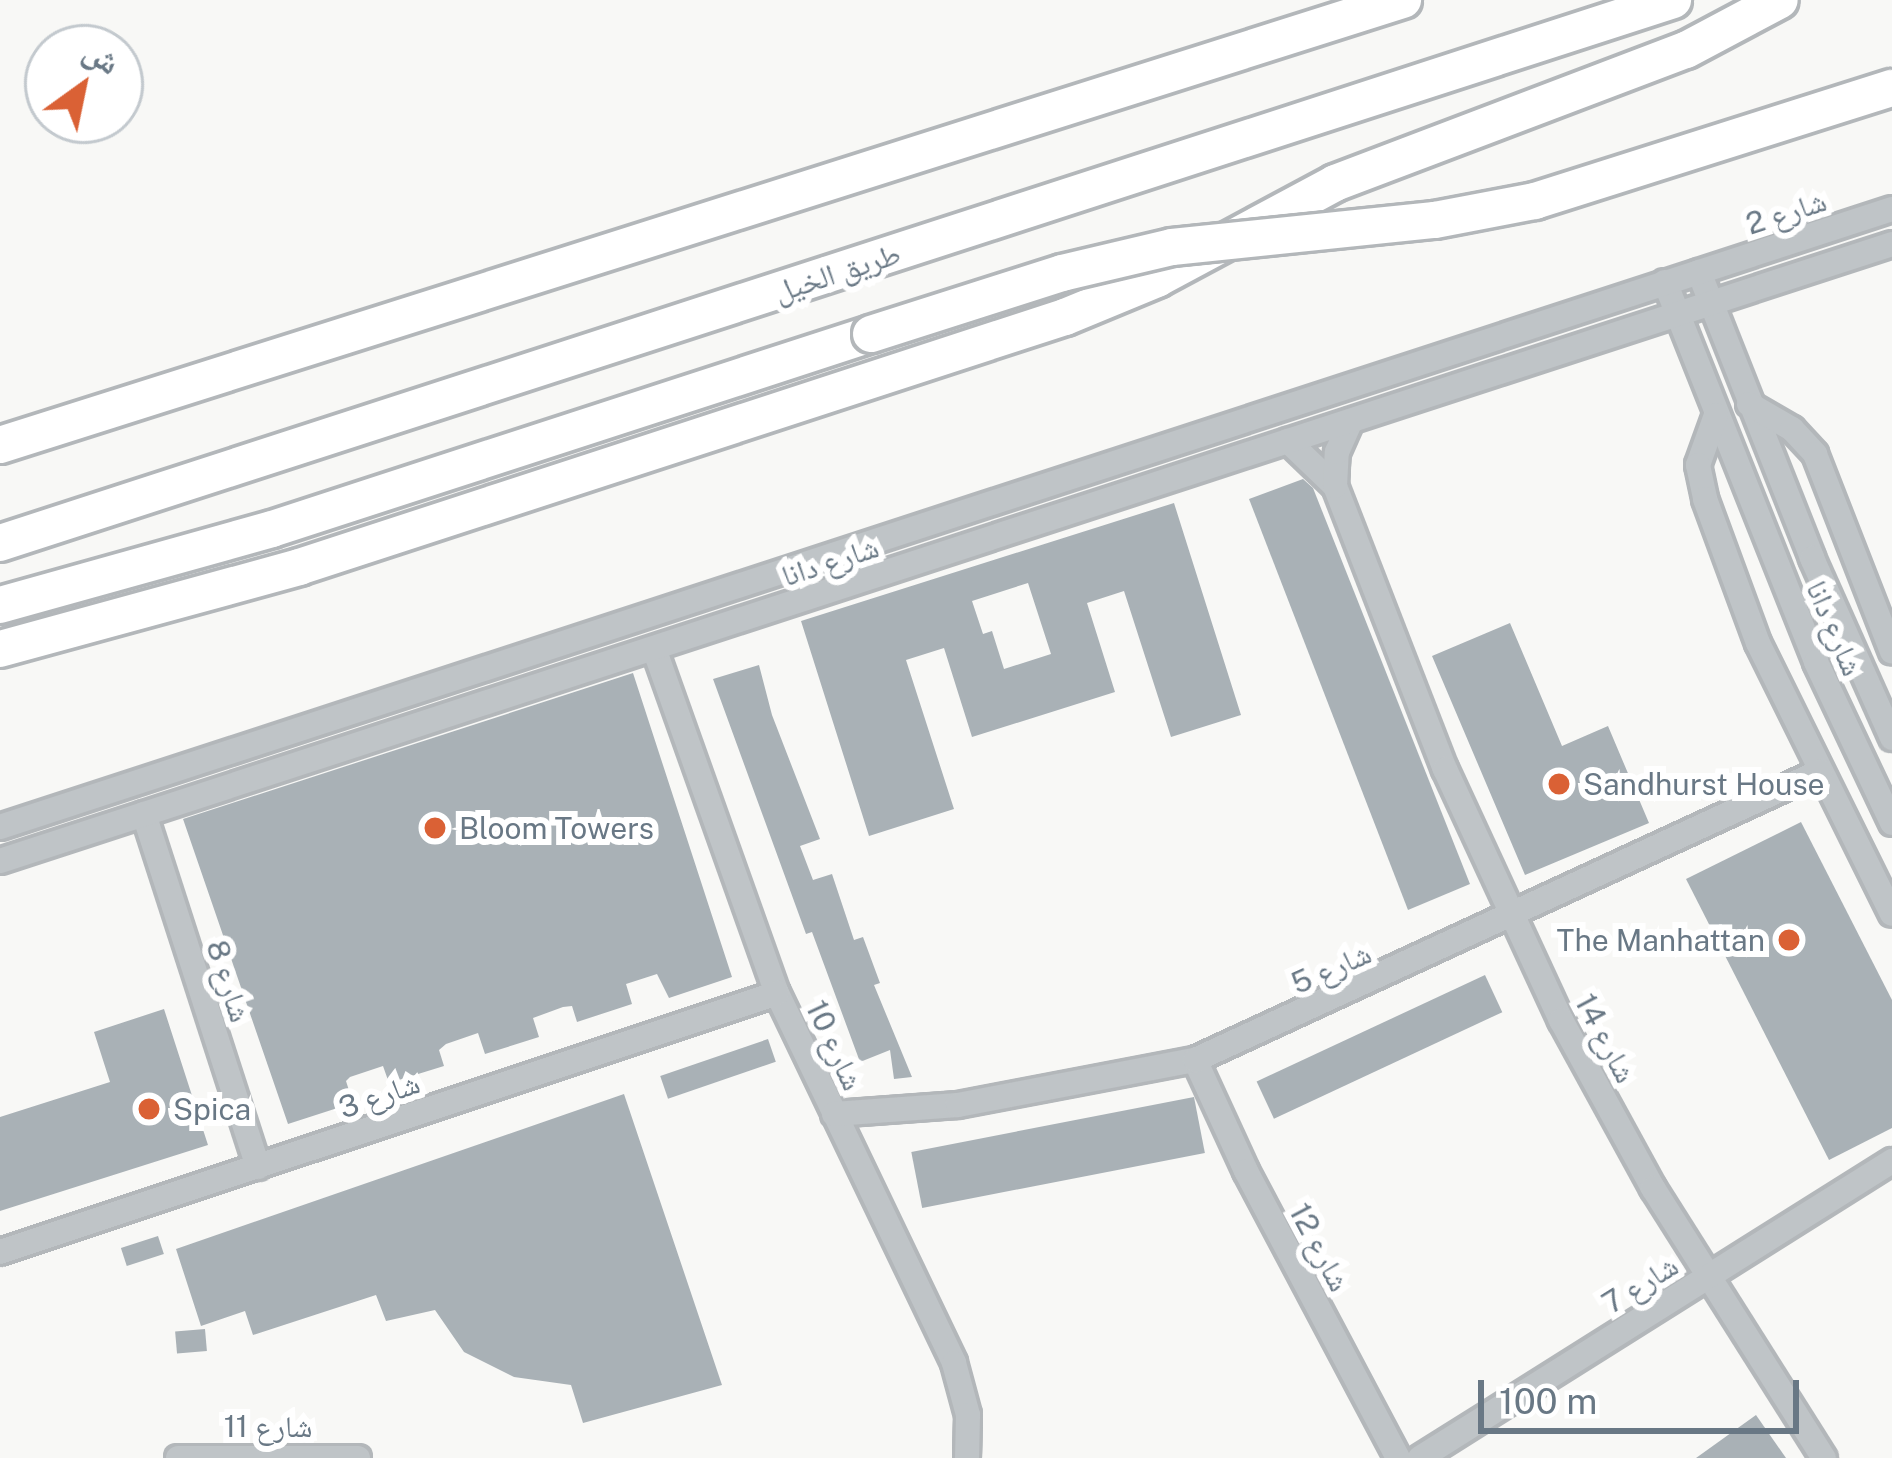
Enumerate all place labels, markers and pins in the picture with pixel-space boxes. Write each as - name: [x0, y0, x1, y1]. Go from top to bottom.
- place label: Sandhurst House: [1583, 766, 1825, 802]
- marker: Sandhurst House: [1546, 771, 1572, 797]
- place label: Bloom Towers: [459, 810, 654, 846]
- marker: Bloom Towers: [422, 815, 448, 841]
- place label: The Manhattan: [1556, 922, 1765, 958]
- marker: The Manhattan: [1776, 927, 1802, 953]
- place label: Spica: [173, 1091, 251, 1127]
- marker: Spica: [136, 1096, 162, 1122]

